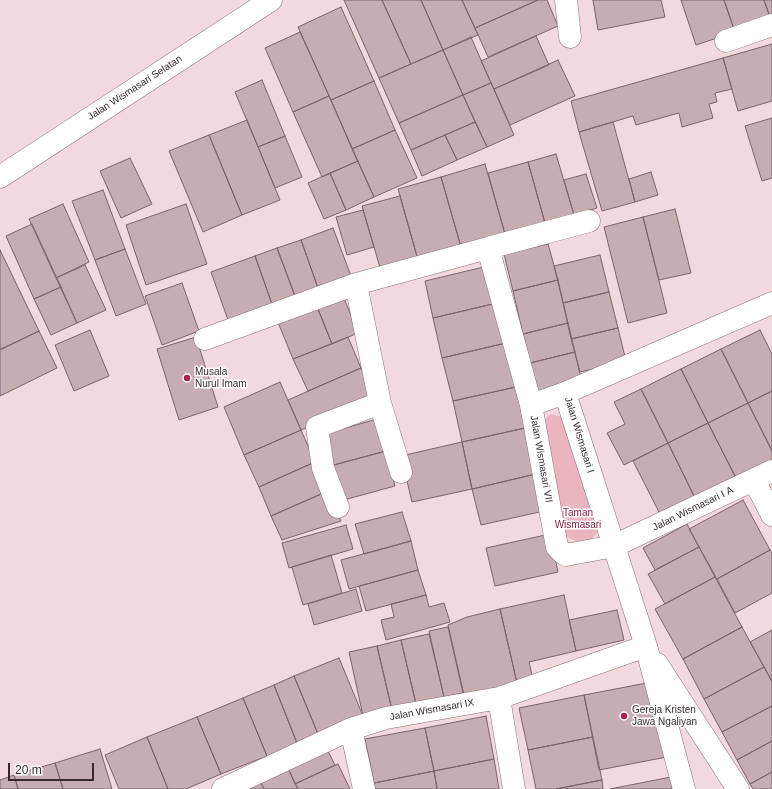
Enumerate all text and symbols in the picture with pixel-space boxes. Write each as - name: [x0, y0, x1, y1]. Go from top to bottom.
- street label: Jalan Wismasari Selatan: [86, 53, 184, 123]
- place label: Musala Nurul Imam: [195, 366, 247, 390]
- marker: Musala Nurul Imam: [182, 373, 192, 383]
- street label: Jalan Wismasari I: [562, 396, 596, 474]
- street label: Jalan Wismasari VII: [527, 414, 555, 504]
- street label: Jalan Wismasari I A: [651, 484, 735, 534]
- park label: Taman Wismasari: [555, 507, 601, 530]
- street label: Jalan Wismasari IX: [389, 697, 475, 723]
- place label: Gereja Kristen Jawa Ngaliyan: [632, 704, 697, 728]
- marker: Gereja Kristen Jawa Ngaliyan: [619, 711, 629, 721]
- scale bar: [10, 755, 96, 781]
- text: 20 m: [15, 763, 42, 777]

